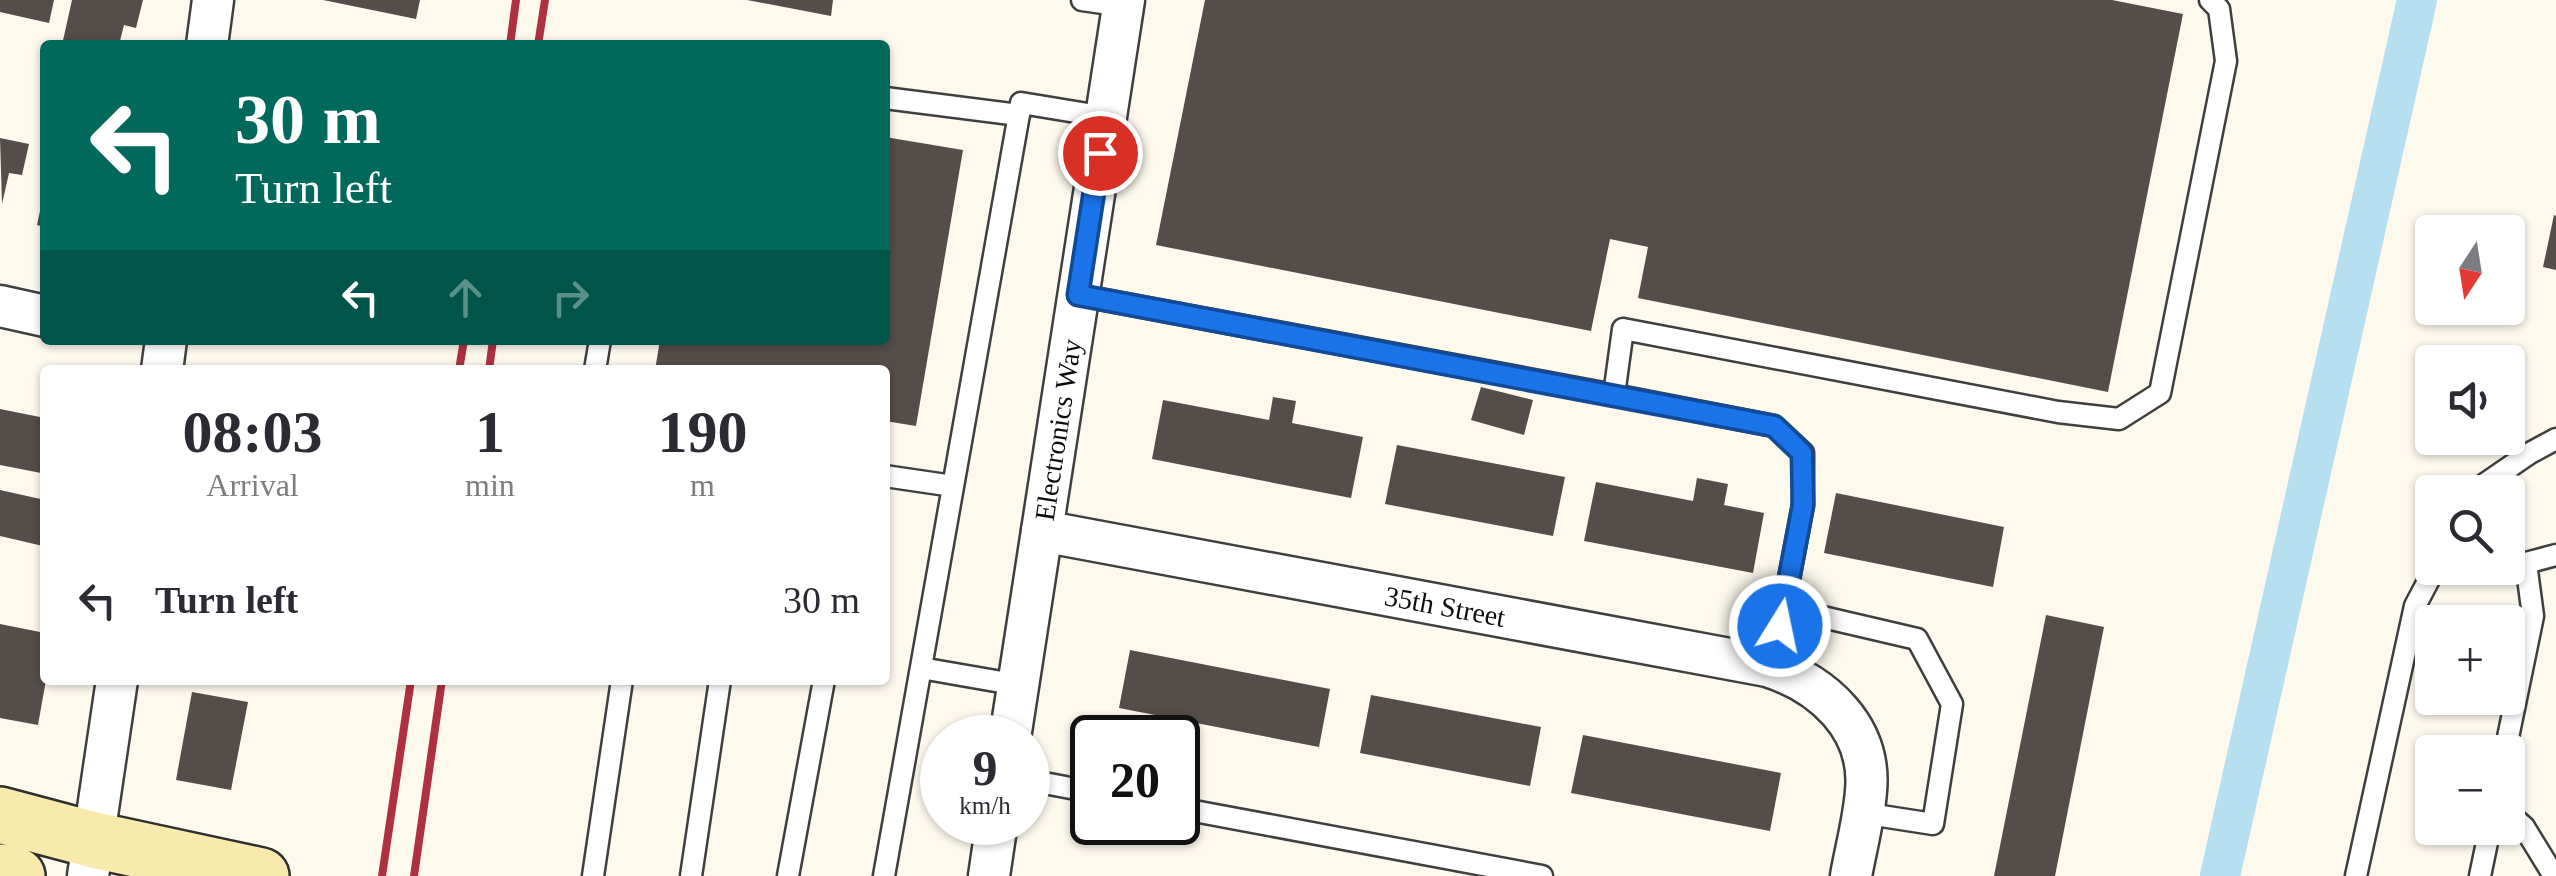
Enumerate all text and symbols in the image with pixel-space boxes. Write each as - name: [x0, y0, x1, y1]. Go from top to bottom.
- icon: left: [70, 80, 200, 210]
- text: 30 m: [235, 81, 381, 158]
- pin: [1058, 111, 1143, 196]
- icon: arrive: [1073, 126, 1128, 181]
- text: Turn left: [235, 163, 392, 213]
- north arrow: [2415, 215, 2525, 325]
- map controls: [2415, 215, 2525, 845]
- icon: left: [333, 270, 388, 325]
- icon: ahead: [438, 270, 493, 325]
- icon: right: [543, 270, 598, 325]
- street label: Electronics Way: [1029, 337, 1087, 523]
- button: sound: [2415, 345, 2525, 455]
- text: 08:03: [183, 399, 323, 465]
- text: 1: [475, 399, 505, 465]
- text: 190: [657, 399, 747, 465]
- text: Arrival: [206, 467, 299, 503]
- text: min: [465, 467, 515, 503]
- text: m: [690, 467, 715, 503]
- button: search: [2415, 475, 2525, 585]
- icon: left: [70, 573, 125, 628]
- position arrow: [1728, 574, 1832, 678]
- text: Turn left: [155, 579, 298, 621]
- text: 30 m: [783, 579, 860, 621]
- street label: 35th Street: [1382, 580, 1508, 633]
- button: +: [2415, 605, 2525, 715]
- speed limit sign: 20: [1070, 715, 1200, 845]
- button: −: [2415, 735, 2525, 845]
- text: 9: [973, 740, 998, 796]
- text: km/h: [959, 792, 1011, 819]

